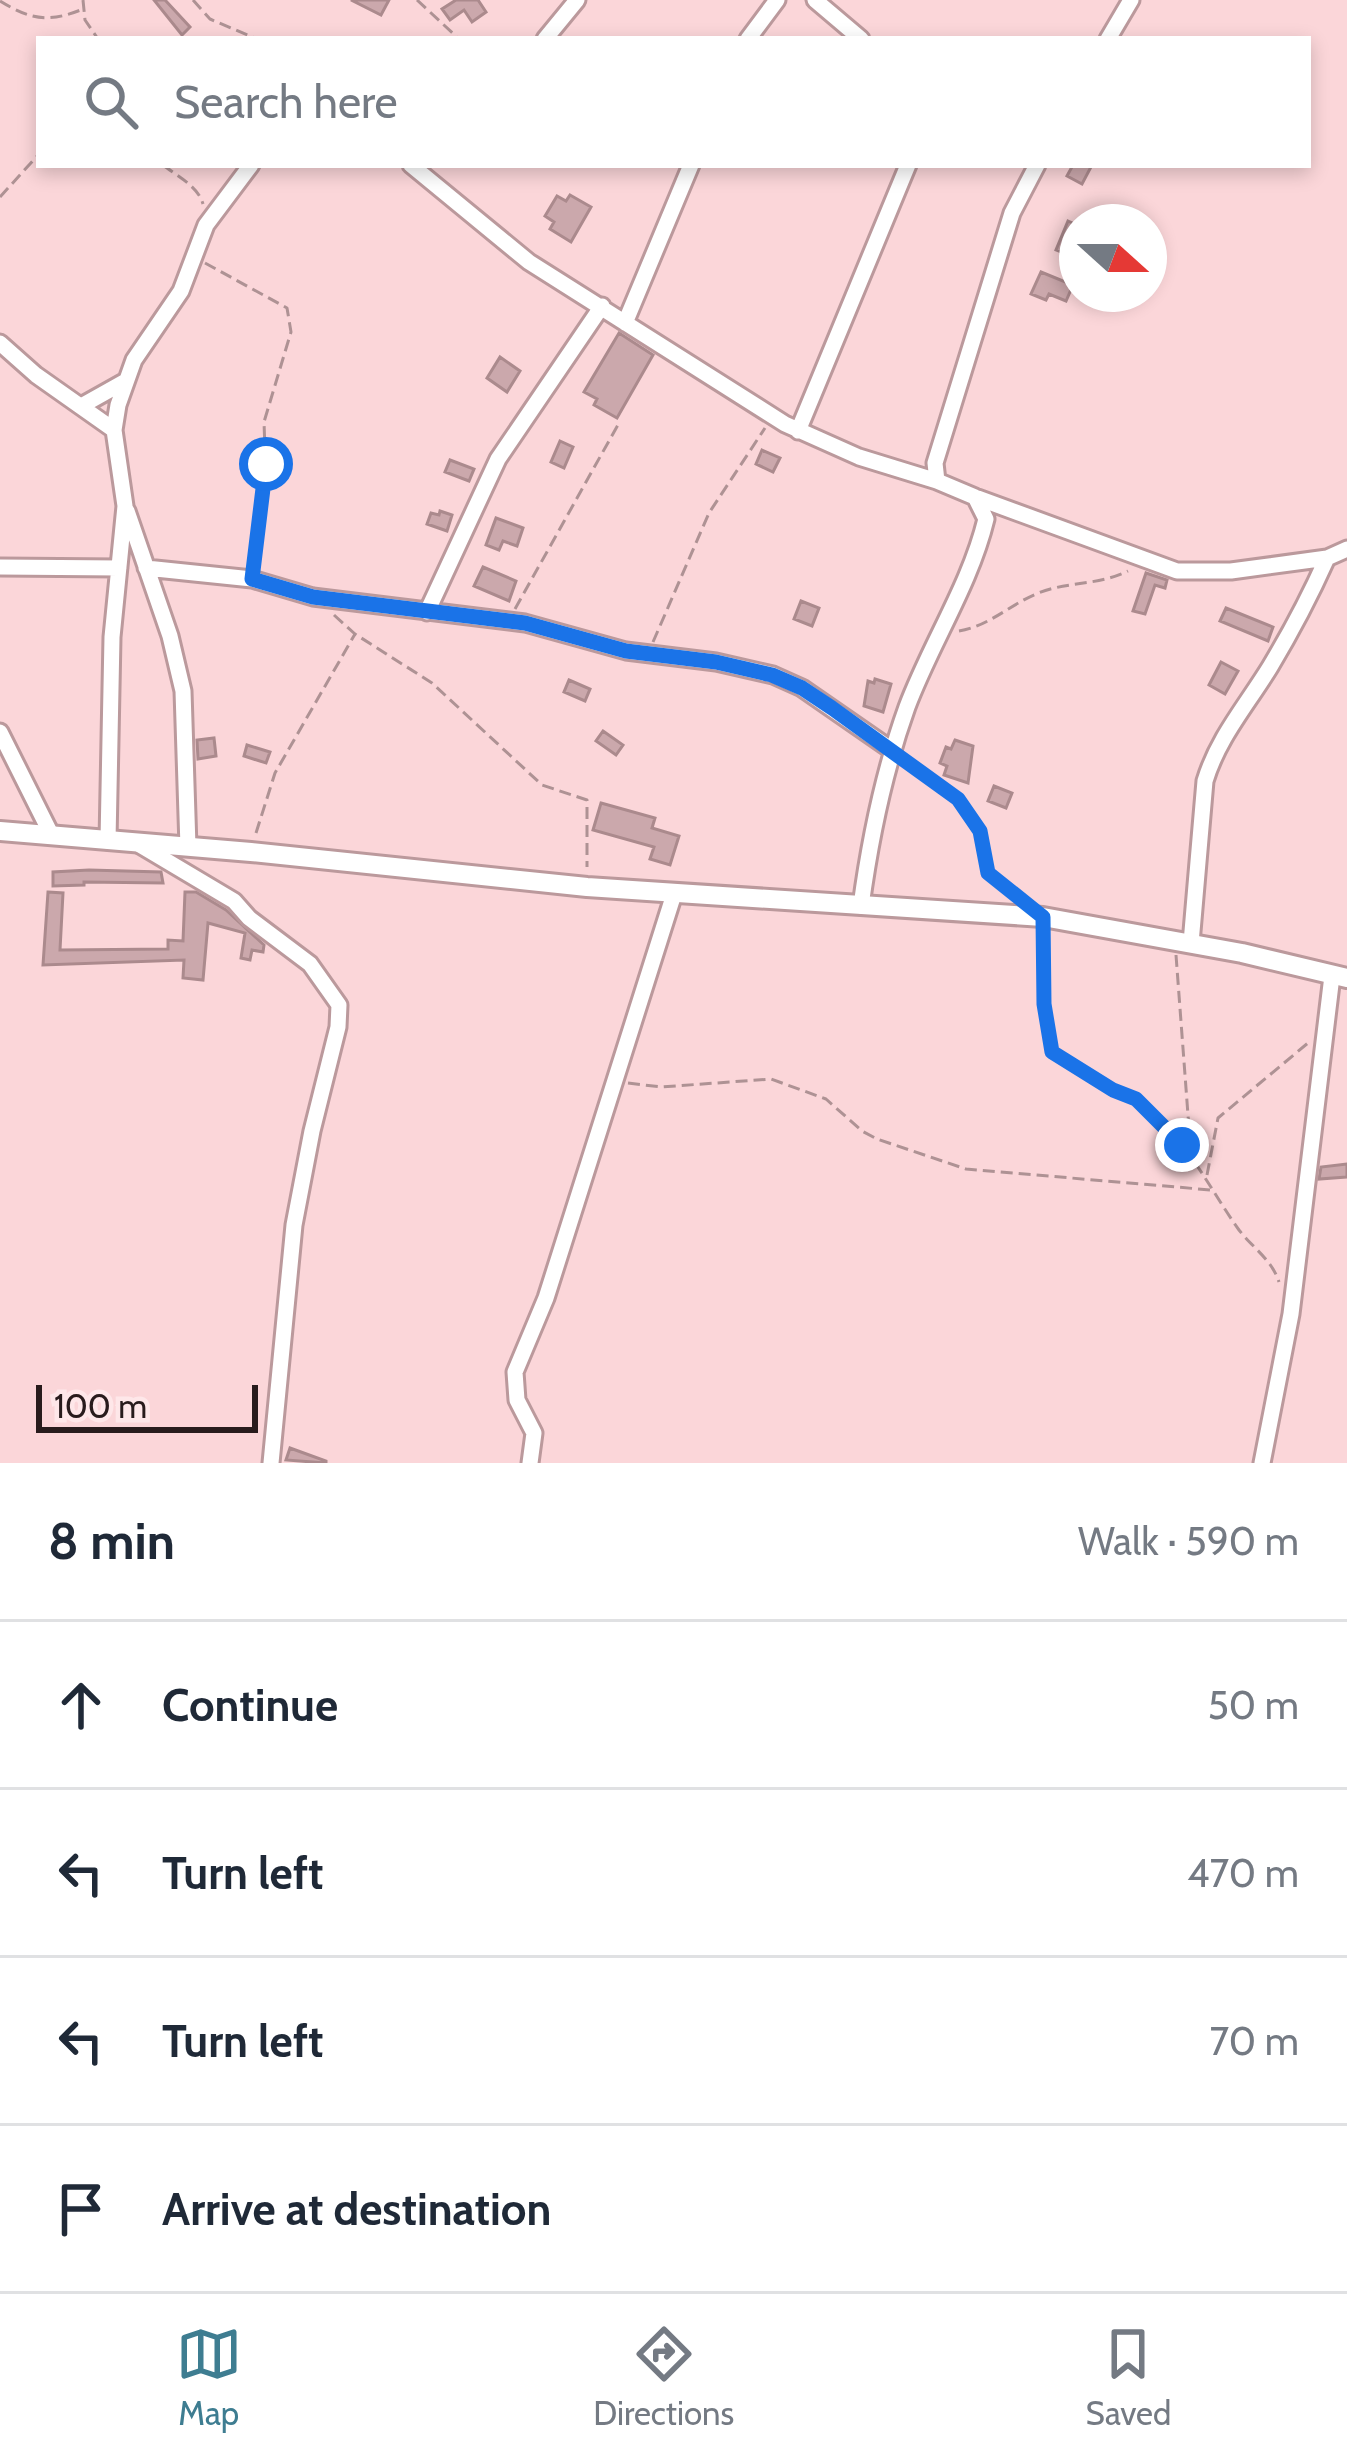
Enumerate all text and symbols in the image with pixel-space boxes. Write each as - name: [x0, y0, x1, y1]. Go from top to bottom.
- search box: [36, 36, 1311, 168]
- icon: search: [78, 69, 144, 135]
- text: Search here: [174, 75, 398, 129]
- north arrow: [1059, 204, 1167, 312]
- route start: [239, 437, 293, 491]
- route end: [1155, 1118, 1209, 1172]
- scale bar: [36, 1379, 258, 1432]
- text: 100 m: [54, 1386, 147, 1426]
- text: 8 min: [48, 1510, 175, 1572]
- text: Walk · 590 m: [1078, 1517, 1299, 1565]
- icon: ahead: [48, 1672, 114, 1738]
- text: Continue: [162, 1678, 338, 1732]
- text: 50 m: [1208, 1681, 1299, 1729]
- icon: left: [48, 1840, 114, 1906]
- text: Turn left: [162, 1846, 324, 1900]
- text: 470 m: [1187, 1849, 1299, 1897]
- icon: left: [48, 2008, 114, 2074]
- text: Turn left: [162, 2014, 324, 2068]
- text: 70 m: [1210, 2017, 1299, 2065]
- icon: arrive: [48, 2176, 114, 2242]
- text: Arrive at destination: [162, 2182, 551, 2236]
- tab: Map: [176, 2321, 242, 2433]
- tab: Directions: [593, 2321, 734, 2433]
- tab: Saved: [1086, 2321, 1171, 2433]

